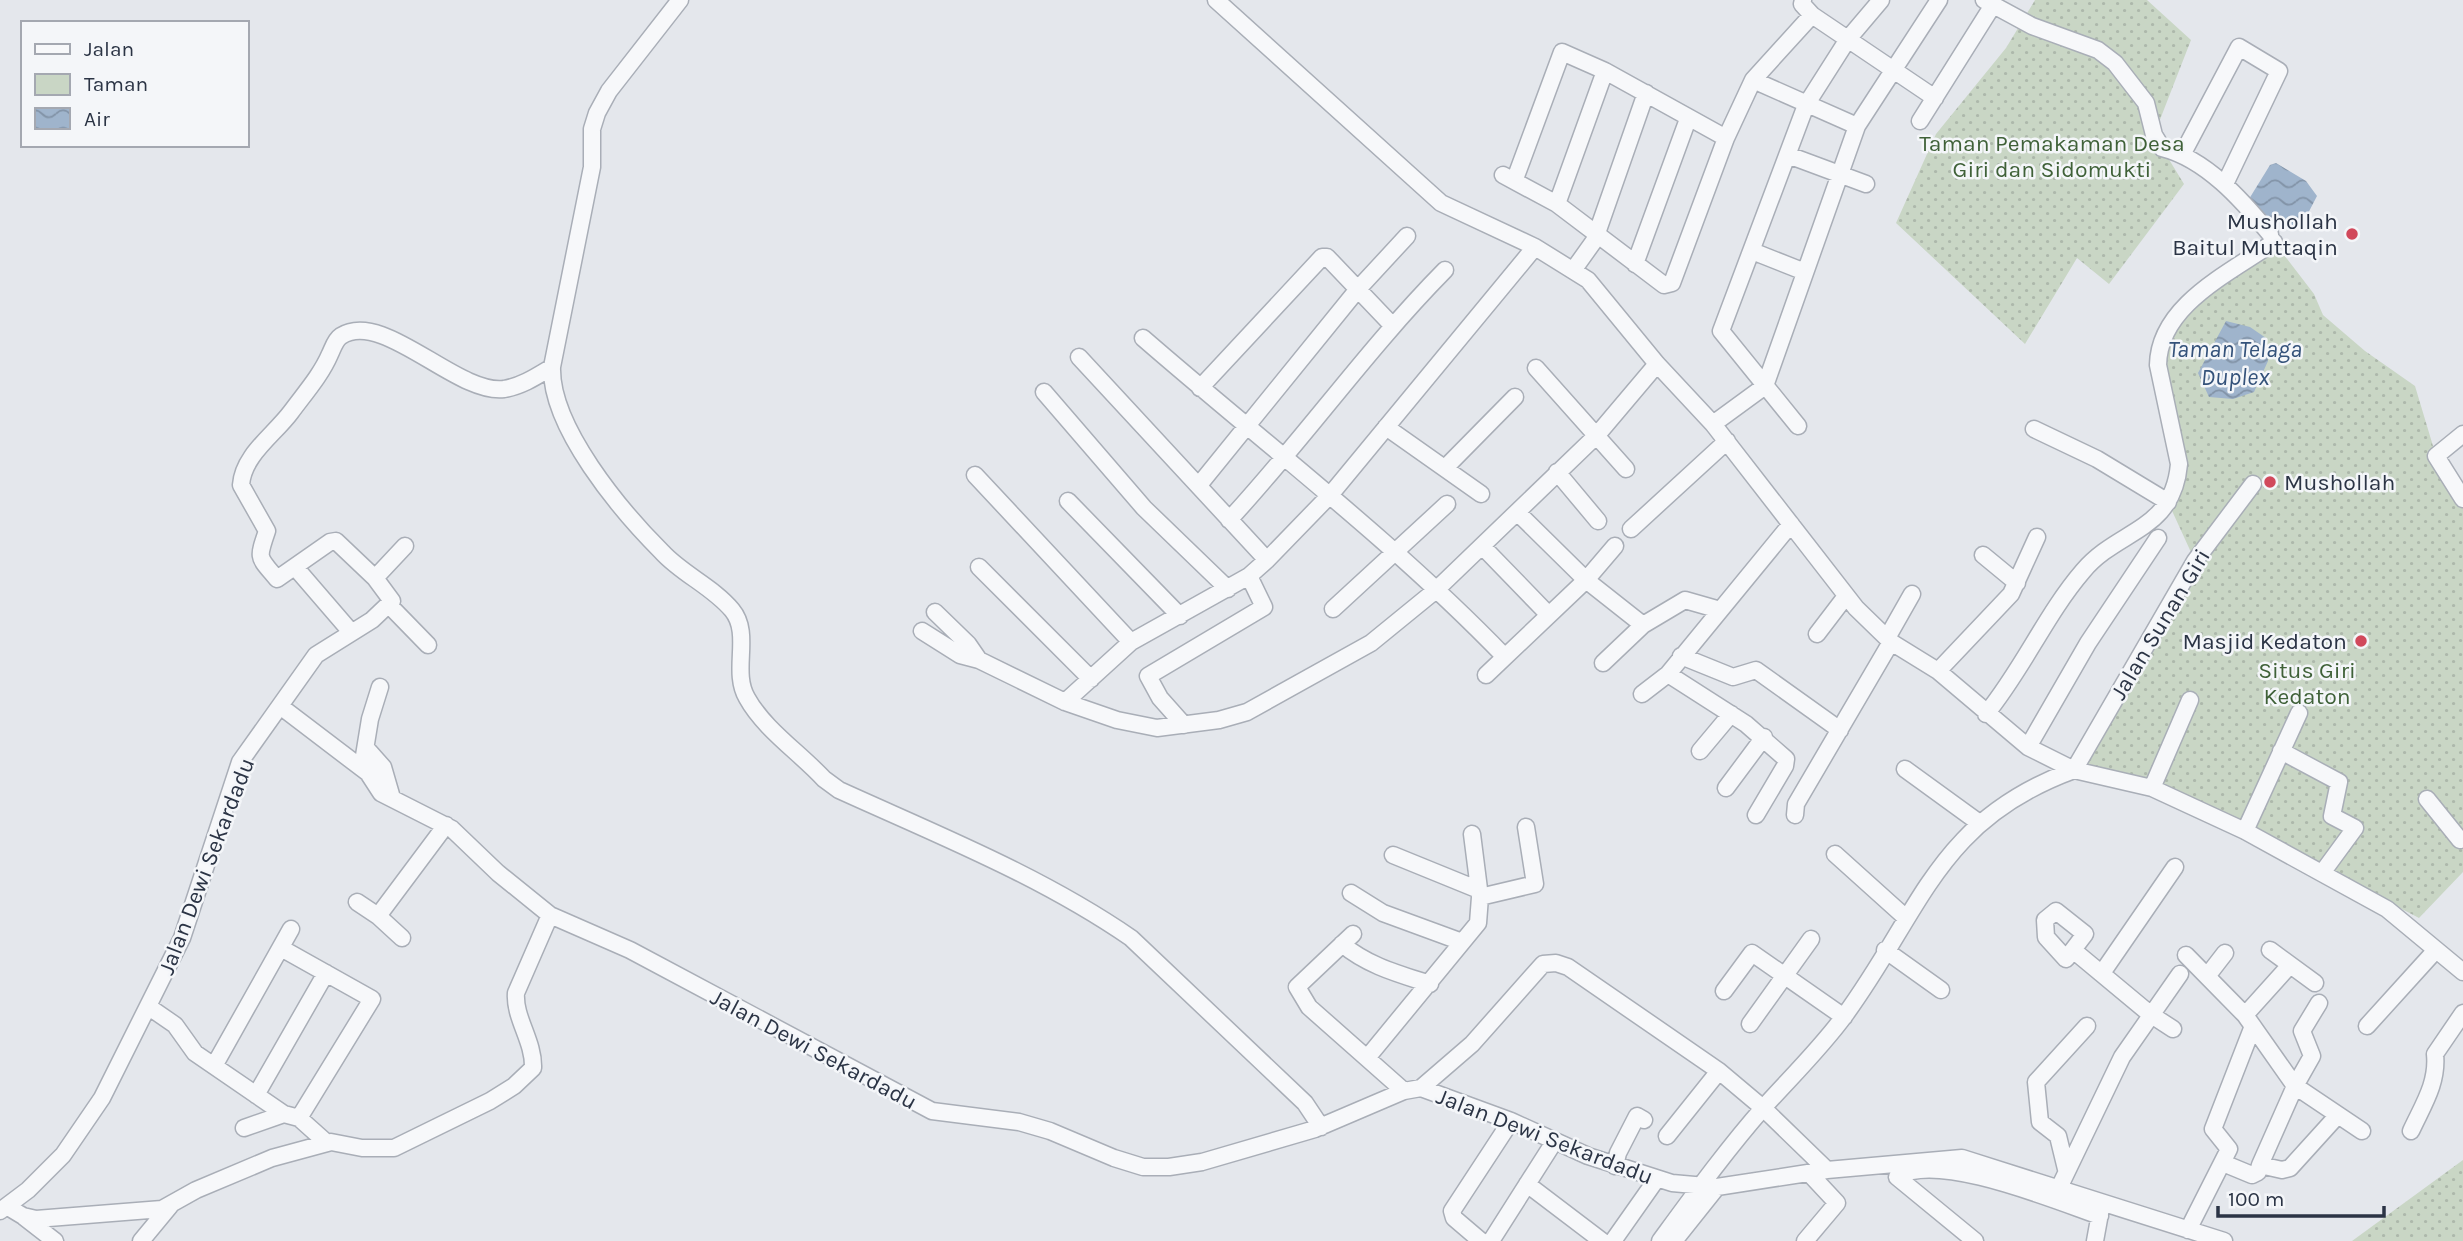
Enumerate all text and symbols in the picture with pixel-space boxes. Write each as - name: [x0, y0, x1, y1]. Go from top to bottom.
- legend: [21, 21, 248, 147]
- text: Jalan: [84, 37, 134, 61]
- text: Taman: [84, 72, 148, 96]
- text: Air: [84, 107, 110, 131]
- park label: Taman Pemakaman Desa Giri dan Sidomukti: [1919, 130, 2185, 183]
- place label: Mushollah Baitul Muttaqin: [2172, 208, 2338, 261]
- marker: Mushollah Baitul Muttaqin: [2344, 226, 2360, 242]
- water label: Taman Telaga Duplex: [2168, 335, 2302, 391]
- place label: Mushollah: [2284, 469, 2395, 496]
- marker: Mushollah: [2262, 474, 2278, 490]
- street label: Jalan Sunan Giri: [2105, 544, 2216, 704]
- place label: Masjid Kedaton: [2182, 628, 2347, 655]
- marker: Masjid Kedaton: [2353, 633, 2369, 649]
- park label: Situs Giri Kedaton: [2258, 657, 2356, 710]
- street label: Jalan Dewi Sekardadu: [153, 754, 260, 978]
- street label: Jalan Dewi Sekardadu: [706, 984, 922, 1115]
- street label: Jalan Dewi Sekardadu: [1433, 1083, 1657, 1190]
- scale bar: [2218, 1174, 2384, 1218]
- text: 100 m: [2228, 1187, 2285, 1211]

